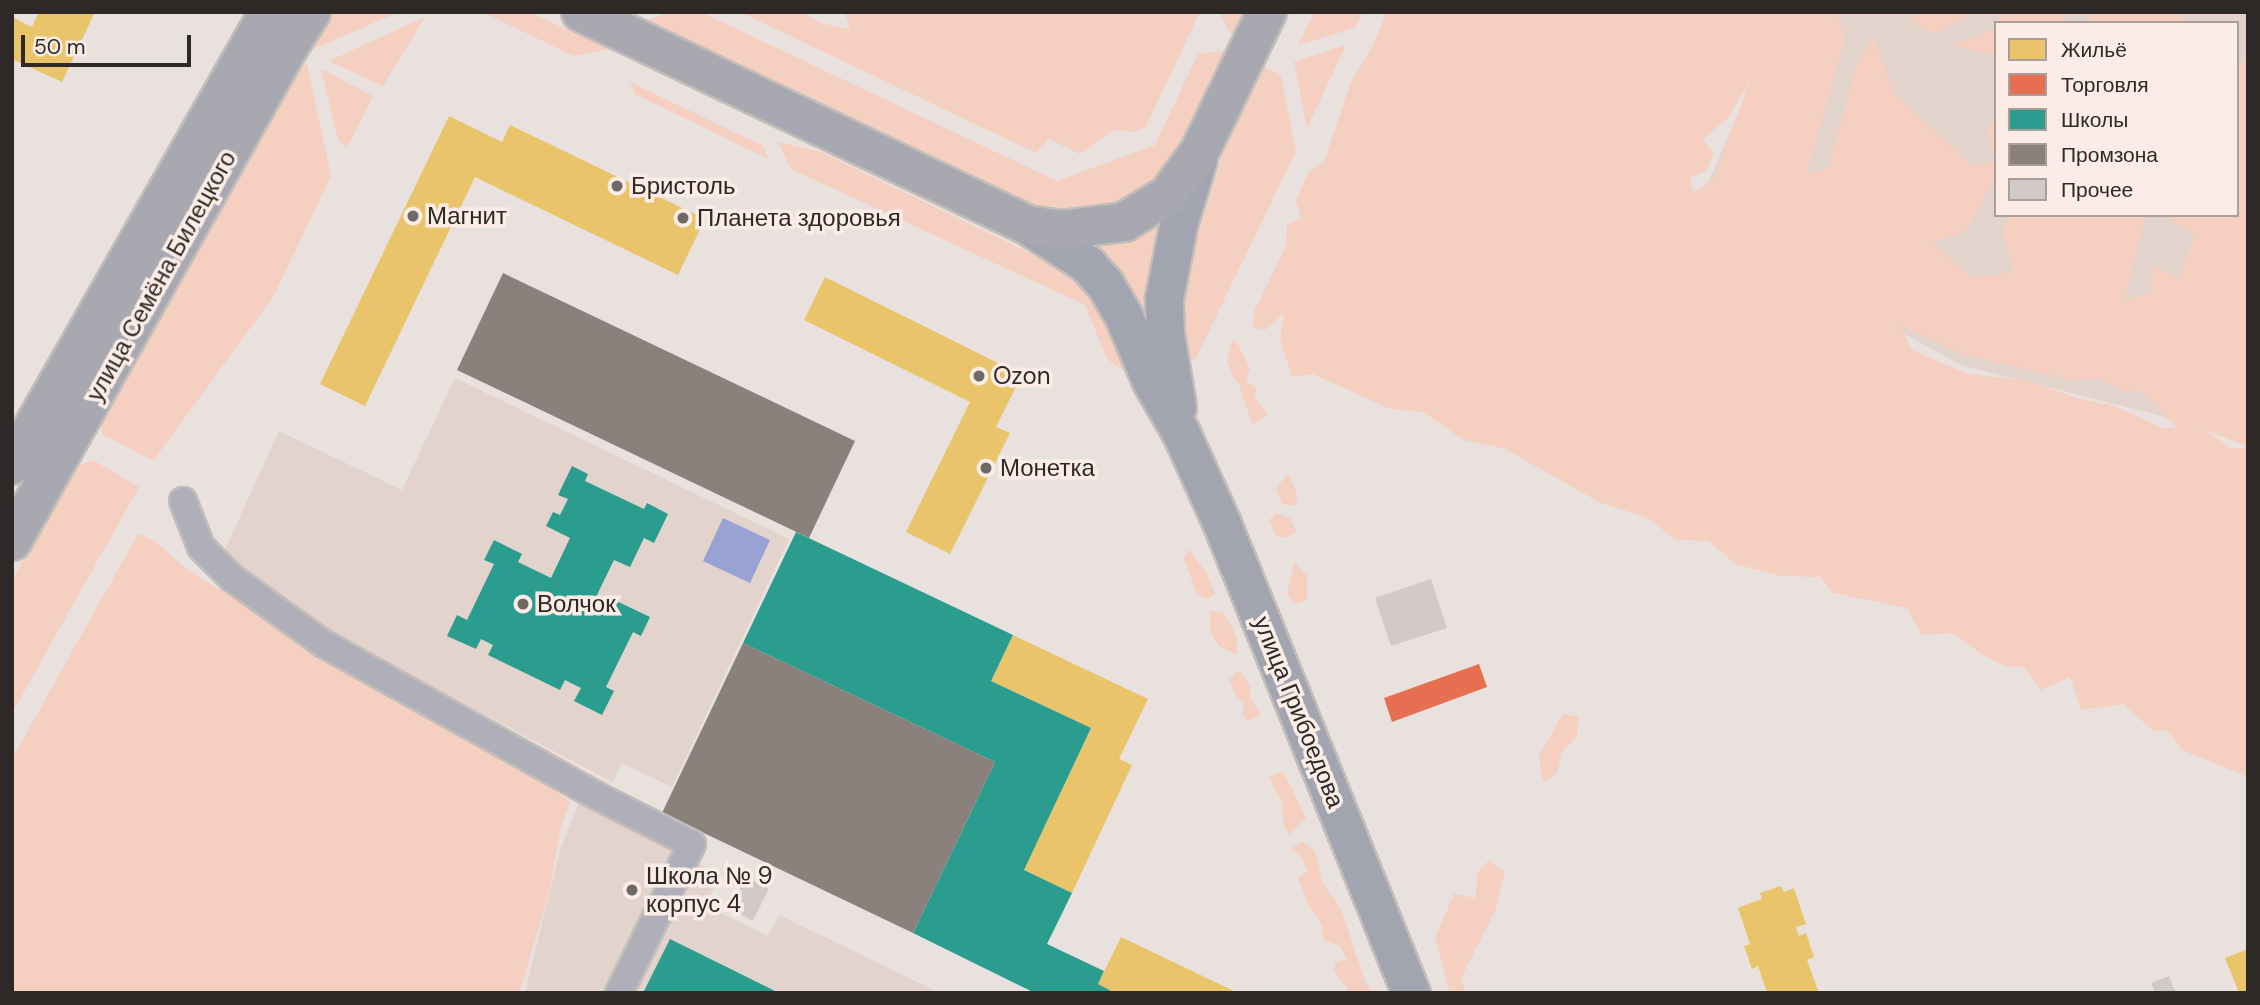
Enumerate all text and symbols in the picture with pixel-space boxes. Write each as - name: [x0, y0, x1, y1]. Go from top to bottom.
- scale bar: [24, 21, 194, 65]
- legend: [1994, 21, 2239, 217]
- text: 50 m: [34, 33, 85, 61]
- text: Жильё: [2061, 36, 2127, 64]
- text: Торговля: [2061, 71, 2149, 99]
- text: Школы: [2061, 106, 2128, 134]
- text: Промзона: [2061, 141, 2158, 169]
- street label: улица Семёна Билецкого: [80, 146, 242, 406]
- place label: Бристоль: [631, 172, 736, 200]
- text: Прочее: [2061, 176, 2133, 204]
- marker: Бристоль: [609, 178, 625, 194]
- place label: Магнит: [427, 202, 507, 230]
- place label: Планета здоровья: [697, 204, 901, 232]
- marker: Магнит: [405, 208, 421, 224]
- marker: Планета здоровья: [675, 210, 691, 226]
- place label: Ozon: [993, 362, 1051, 390]
- marker: Ozon: [971, 368, 987, 384]
- place label: Монетка: [1000, 454, 1095, 482]
- marker: Монетка: [978, 460, 994, 476]
- place label: Волчок: [537, 590, 616, 618]
- marker: Волчок: [515, 596, 531, 612]
- street label: улица Грибоедова: [1247, 612, 1351, 812]
- place label: Школа № 9 корпус 4: [646, 862, 773, 918]
- marker: Школа № 9 корпус 4: [624, 882, 640, 898]

